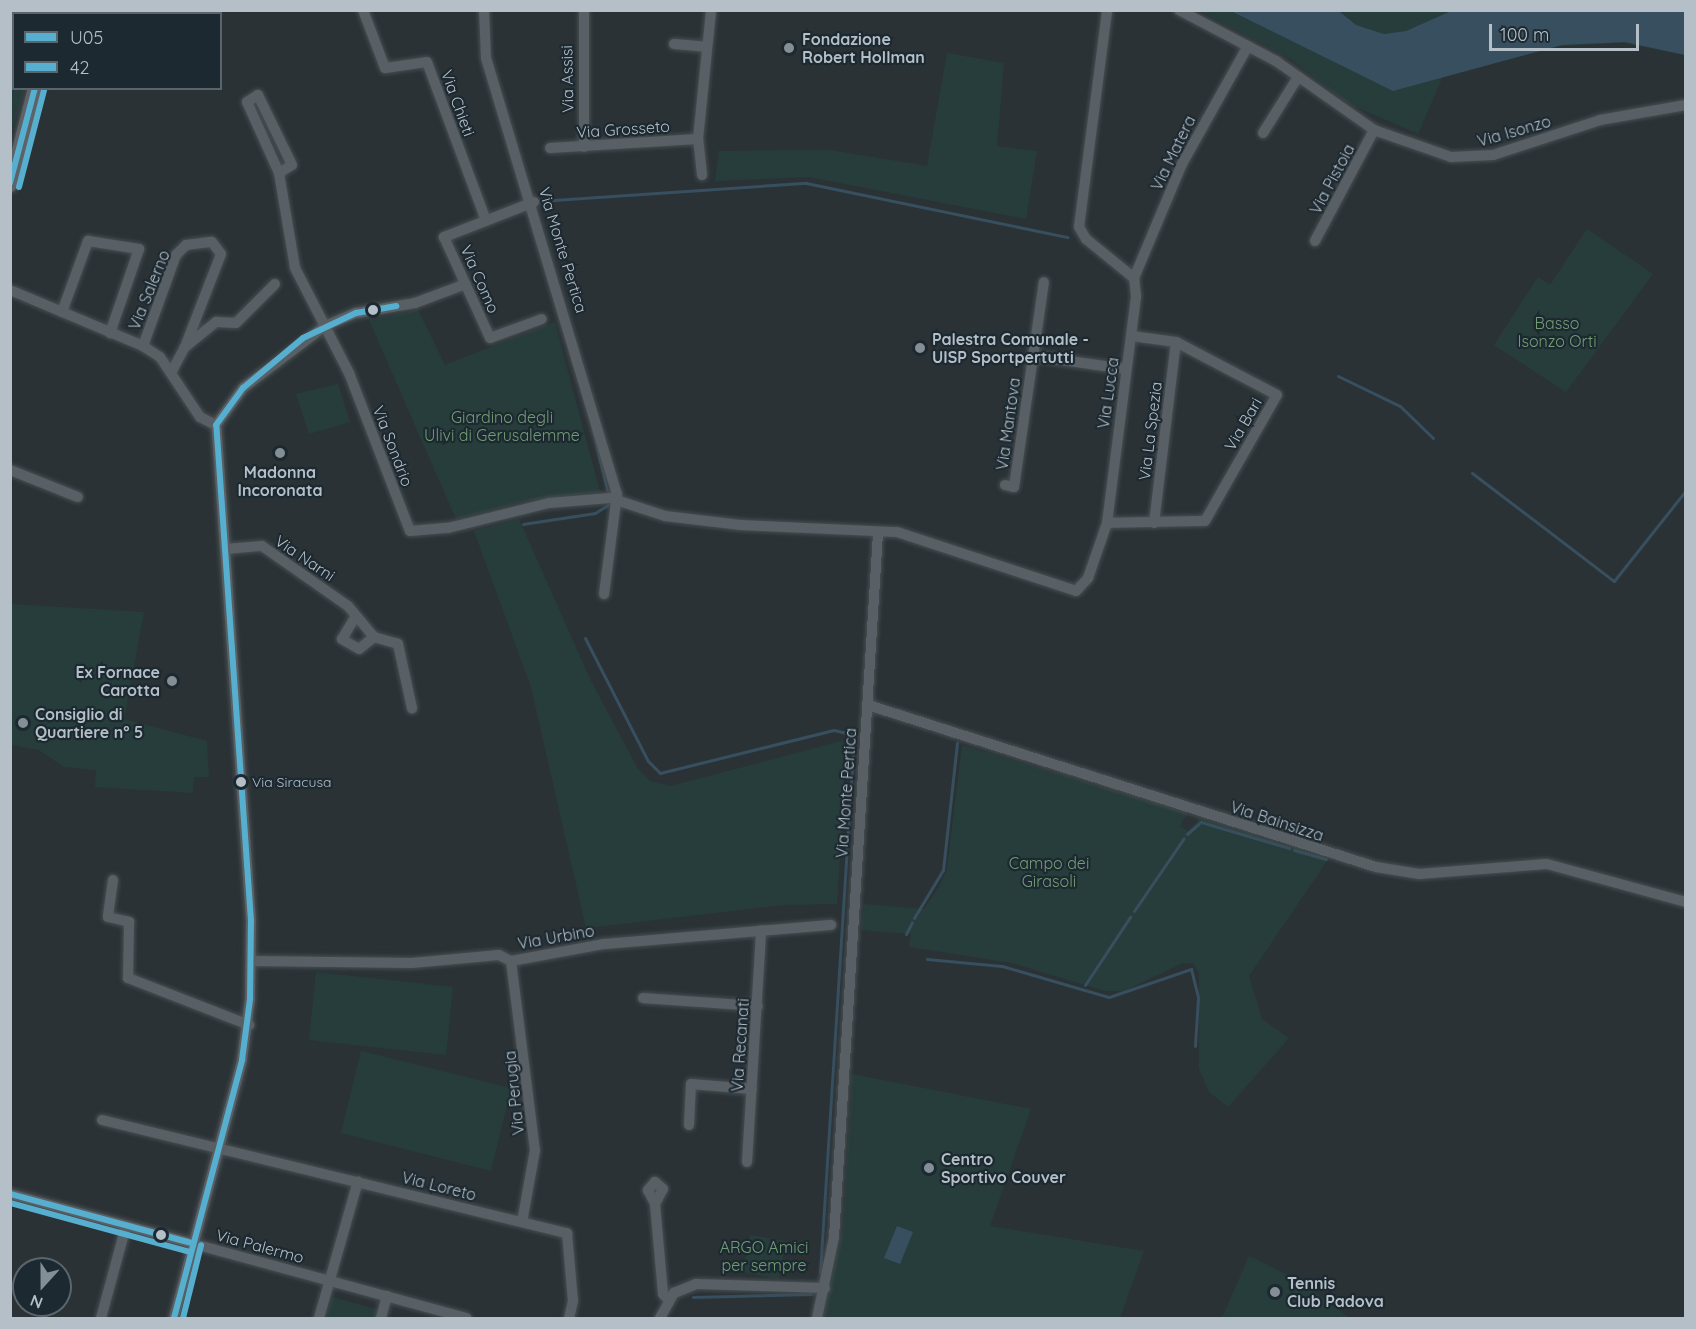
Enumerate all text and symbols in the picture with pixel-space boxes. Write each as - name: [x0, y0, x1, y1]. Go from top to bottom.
- legend: [12, 12, 222, 90]
- scale bar: [1492, 12, 1642, 50]
- text: 100 m: [1500, 23, 1549, 46]
- text: U05: [70, 26, 103, 49]
- place label: Fondazione Robert Hollman: [802, 29, 925, 67]
- marker: Fondazione Robert Hollman: [780, 39, 798, 57]
- street label: Via Assisi: [557, 45, 577, 113]
- text: 42: [70, 56, 89, 79]
- street label: Via Chieti: [437, 67, 479, 139]
- street label: Via Isonzo: [1475, 111, 1553, 151]
- street label: Via Matera: [1147, 112, 1199, 194]
- street label: Via Grosseto: [576, 116, 670, 142]
- street label: Via Pistoia: [1306, 141, 1358, 217]
- street label: Via Monte Pertica: [535, 185, 591, 315]
- street label: Via Como: [456, 242, 504, 316]
- street label: Via Salerno: [124, 247, 174, 333]
- unlabelled marker: [367, 304, 379, 316]
- park label: Basso Isonzo Orti: [1517, 313, 1597, 351]
- place label: Palestra Comunale - UISP Sportpertutti: [932, 329, 1089, 367]
- marker: Palestra Comunale - UISP Sportpertutti: [913, 341, 927, 355]
- street label: Via Lucca: [1093, 356, 1123, 430]
- street label: Via Mantova: [992, 376, 1024, 472]
- street label: Via La Spezia: [1134, 381, 1166, 481]
- street label: Via Bari: [1220, 394, 1266, 454]
- street label: Via Sondrio: [369, 403, 417, 489]
- park label: Giardino degli Ulivi di Gerusalemme: [424, 407, 580, 445]
- marker: Madonna Incoronata: [273, 446, 287, 460]
- place label: Madonna Incoronata: [238, 462, 322, 500]
- street label: Via Narni: [271, 531, 339, 585]
- place label: Ex Fornace Carotta: [76, 662, 160, 700]
- marker: Ex Fornace Carotta: [165, 674, 179, 688]
- place label: Consiglio di Quartiere n° 5: [35, 704, 143, 742]
- marker: Consiglio di Quartiere n° 5: [16, 716, 30, 730]
- street label: Via Monte Pertica: [832, 727, 860, 859]
- place label: Via Siracusa: [252, 774, 332, 790]
- marker: Via Siracusa: [235, 776, 247, 788]
- street label: Via Bainsizza: [1228, 797, 1326, 845]
- park label: Campo dei Girasoli: [1009, 853, 1089, 891]
- street label: Via Urbino: [516, 921, 596, 953]
- street label: Via Recanati: [727, 998, 753, 1092]
- street label: Via Perugia: [500, 1050, 528, 1136]
- place label: Centro Sportivo Couver: [941, 1149, 1066, 1187]
- marker: Centro Sportivo Couver: [922, 1161, 936, 1175]
- street label: Via Loreto: [400, 1167, 478, 1205]
- street label: Via Palermo: [214, 1225, 306, 1267]
- unlabelled marker: [155, 1229, 167, 1241]
- park label: ARGO Amici per sempre: [720, 1237, 808, 1275]
- north arrow: [12, 1257, 72, 1317]
- place label: Tennis Club Padova: [1287, 1273, 1384, 1311]
- marker: Tennis Club Padova: [1268, 1285, 1282, 1299]
- text: N: [27, 1290, 45, 1313]

